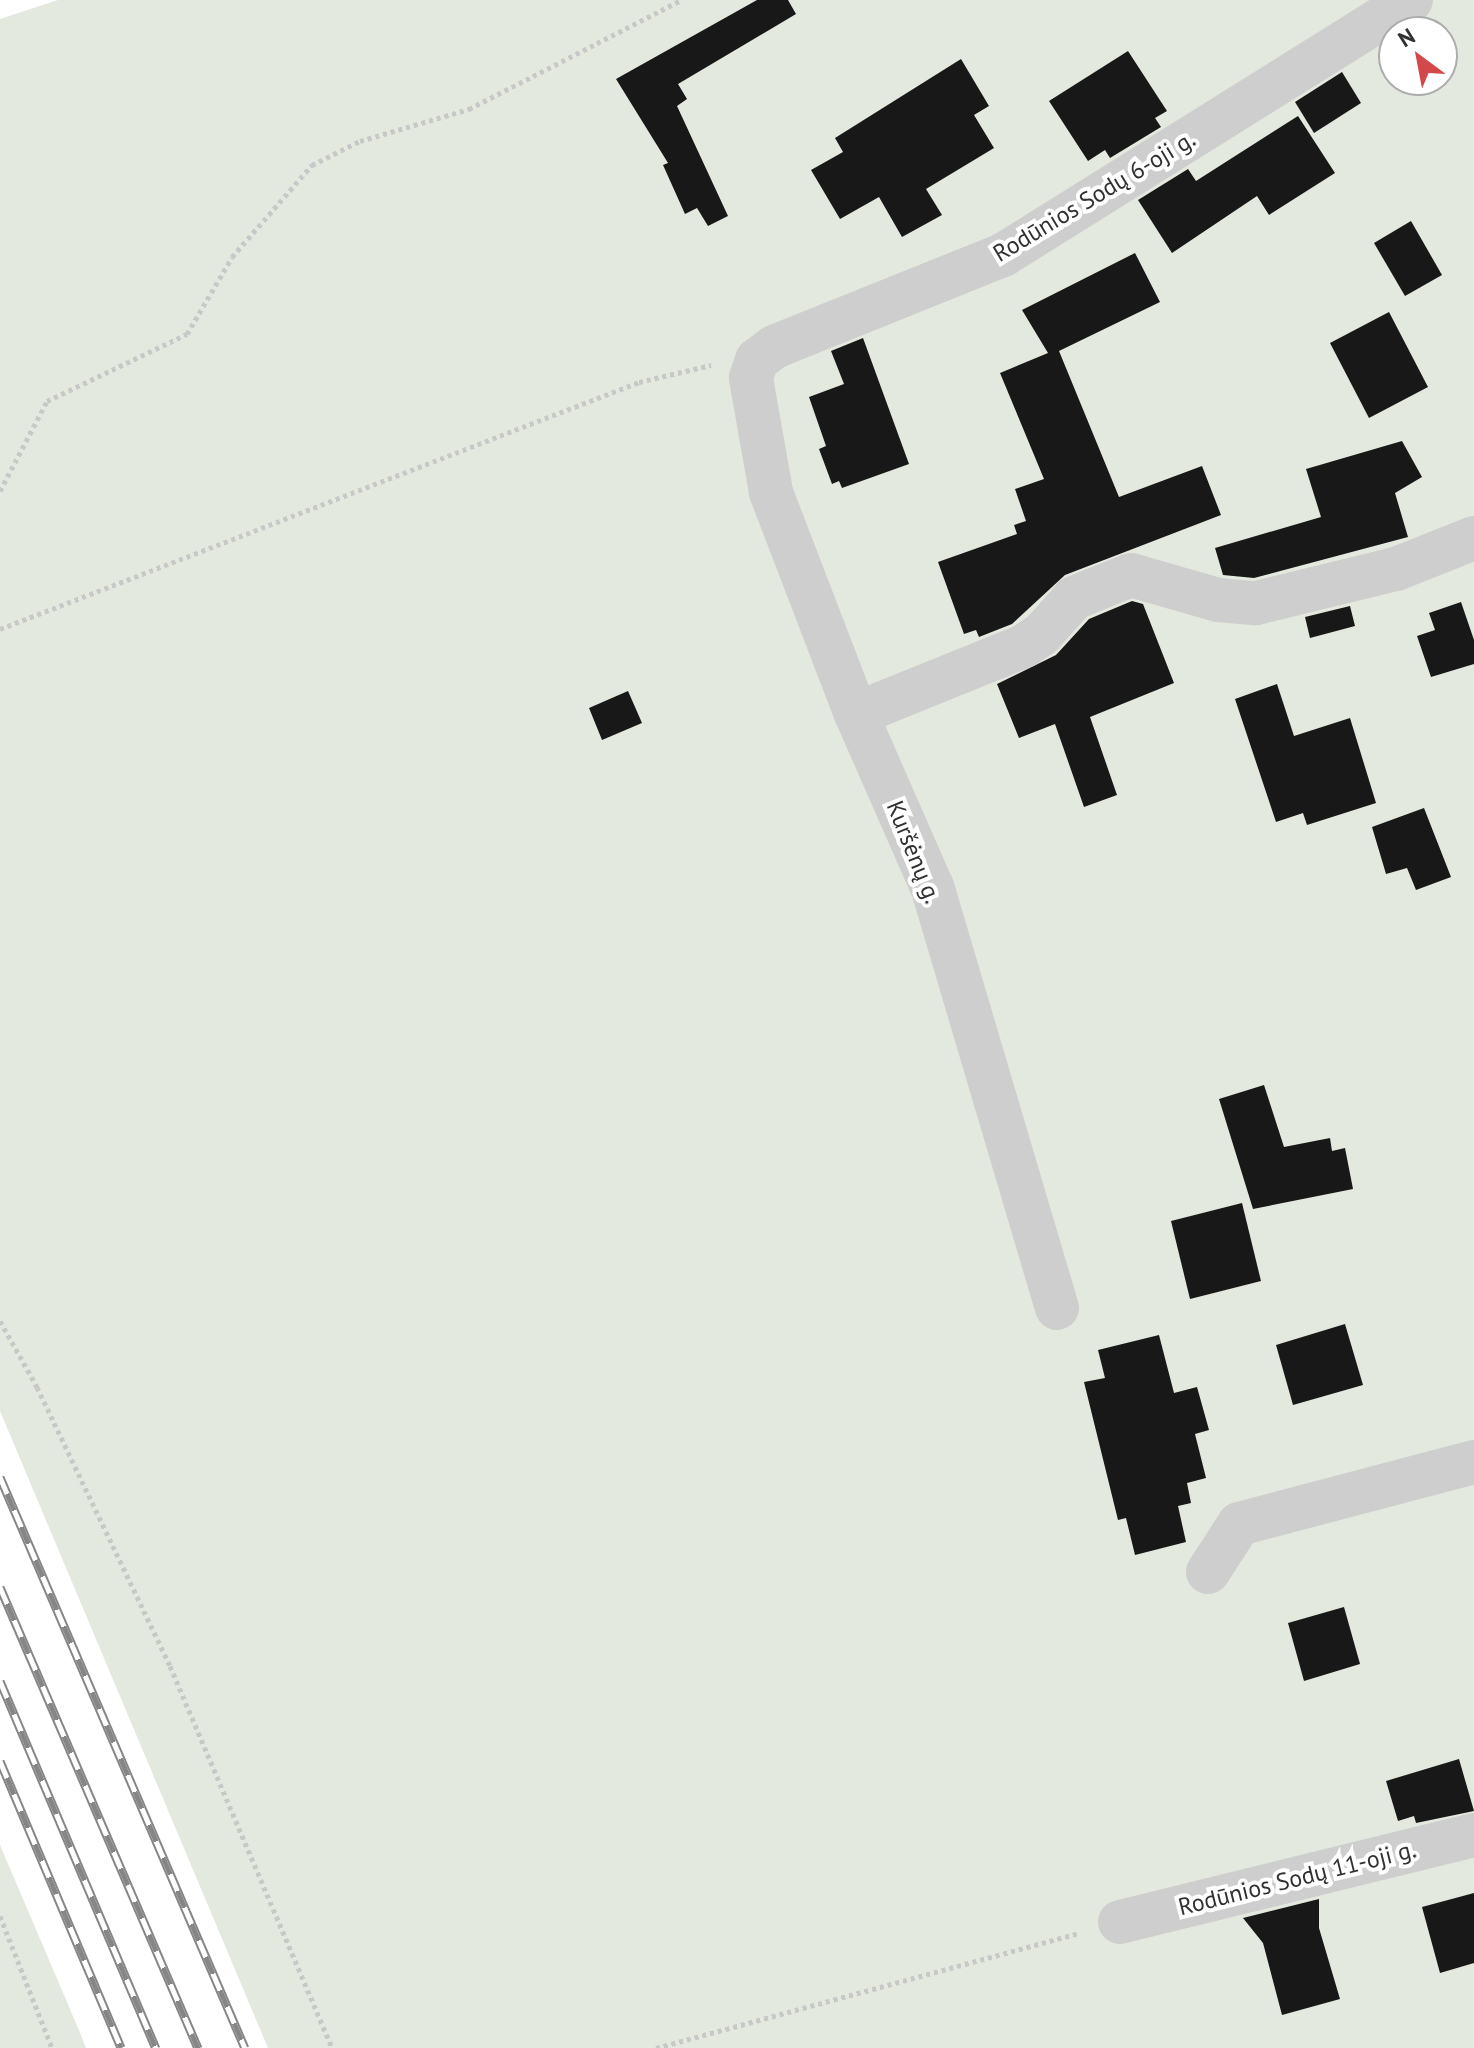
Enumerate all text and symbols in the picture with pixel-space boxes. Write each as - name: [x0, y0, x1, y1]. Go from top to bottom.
- north arrow: [1378, 16, 1458, 96]
- text: N: [1393, 22, 1420, 53]
- street label: Rodūnios Sodų 6-oji g.: [988, 124, 1200, 268]
- street label: Kuršėnų g.: [880, 797, 948, 907]
- street label: Rodūnios Sodų 11-oji g.: [1175, 1835, 1419, 1921]

